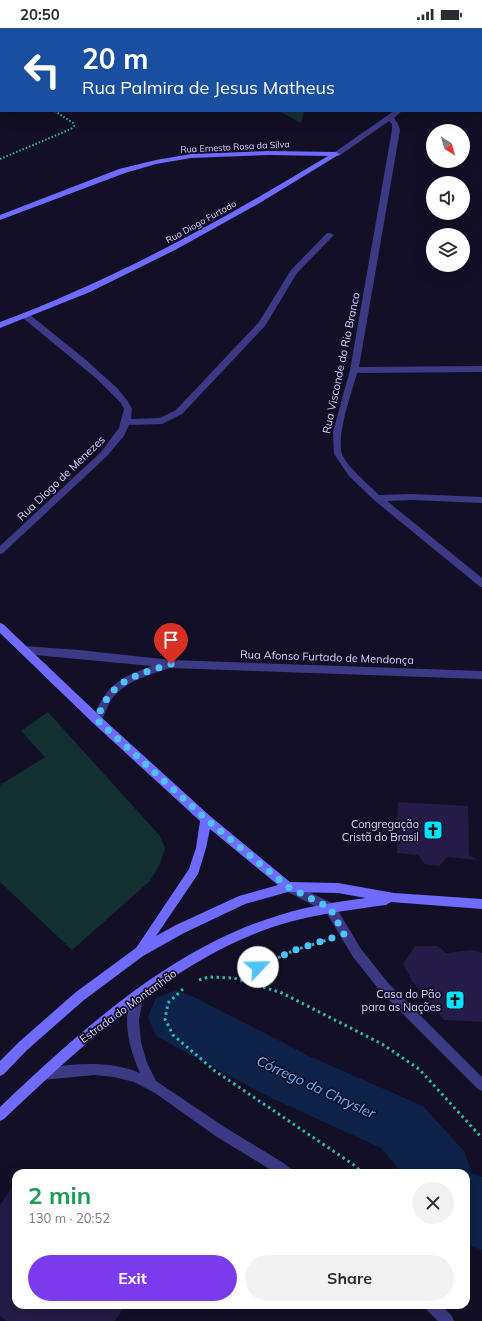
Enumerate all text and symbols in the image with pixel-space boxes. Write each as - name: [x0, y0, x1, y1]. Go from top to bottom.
- text: 20:50: [20, 5, 60, 24]
- text: 20 m: [82, 41, 148, 76]
- icon: left: [16, 44, 68, 96]
- text: Rua Palmira de Jesus Matheus: [82, 76, 335, 99]
- north arrow: [426, 124, 470, 168]
- map controls: [426, 124, 470, 272]
- street label: Rua Ernesto Rosa da Silva: [180, 138, 290, 155]
- button: sound: [426, 176, 470, 220]
- street label: Rua Diogo Furtado: [164, 198, 238, 245]
- button: layers: [426, 228, 470, 272]
- street label: Rua Visconde do Rio Branco: [319, 291, 363, 435]
- street label: Rua Diogo de Menezes: [14, 432, 108, 524]
- pin: [154, 623, 188, 664]
- icon: arrive: [160, 629, 182, 651]
- street label: Rua Afonso Furtado de Mendonça: [240, 647, 414, 667]
- place label: Congregação Cristã do Brasil: [342, 817, 419, 844]
- church icon: Congregação Cristã do Brasil: [422, 819, 444, 841]
- position arrow: [237, 946, 279, 988]
- street label: Estrada do Montanhão: [77, 966, 179, 1046]
- place label: Casa do Pão para as Nações: [362, 987, 441, 1014]
- church icon: Casa do Pão para as Nações: [444, 989, 466, 1011]
- water label: Córrego da Chrysler: [254, 1052, 379, 1123]
- text: 2 min: [28, 1180, 91, 1210]
- button: close: [412, 1182, 454, 1224]
- text: 130 m · 20:52: [28, 1210, 110, 1226]
- button: Exit: [28, 1255, 237, 1301]
- button: Share: [245, 1255, 454, 1301]

